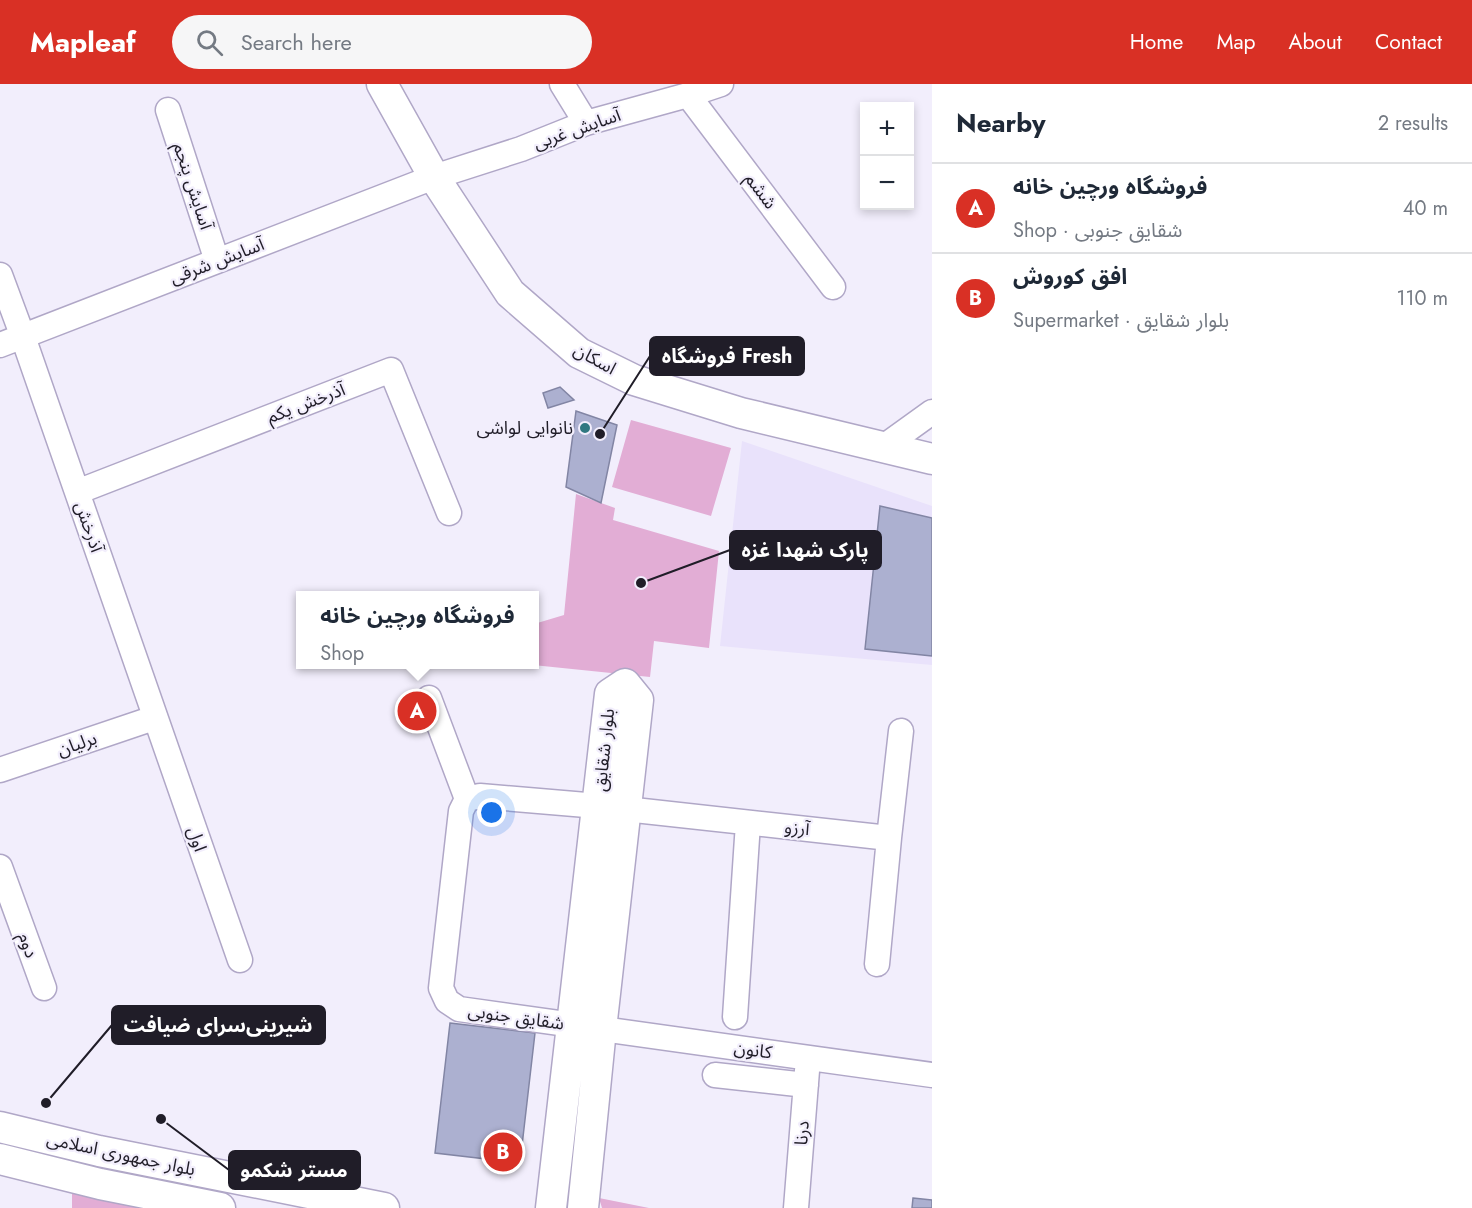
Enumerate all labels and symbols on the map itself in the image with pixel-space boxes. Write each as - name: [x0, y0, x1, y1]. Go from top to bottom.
- street label: آسایش غربی: [530, 102, 625, 156]
- street label: آسایش پنجم: [167, 139, 220, 234]
- street label: ششم: [739, 167, 783, 215]
- street label: آسایش شرقی: [166, 231, 269, 291]
- street label: اسکان: [569, 337, 621, 381]
- callout: فروشگاه Fresh: [650, 337, 804, 375]
- text: فروشگاه Fresh: [662, 342, 792, 371]
- street label: آذرخش یکم: [263, 376, 350, 430]
- place label: نانوایی لواشی: [476, 415, 573, 441]
- marker: نانوایی لواشی: [578, 421, 592, 435]
- street label: آذرخش: [68, 498, 110, 557]
- callout: پارک شهدا غزه: [730, 531, 881, 569]
- text: پارک شهدا غزه: [741, 536, 869, 565]
- pin: A: [398, 688, 436, 734]
- street label: بلوار شقایق: [587, 707, 621, 793]
- street label: برلیان: [54, 725, 100, 763]
- your location: [477, 798, 506, 827]
- street label: آرزو: [783, 814, 812, 842]
- street label: اول: [181, 823, 213, 855]
- street label: دوم: [11, 929, 45, 962]
- street label: شقایق جنوبی: [466, 997, 566, 1037]
- callout: شیرینی‌سرای ضیافت: [112, 1006, 325, 1044]
- text: شیرینی‌سرای ضیافت: [124, 1011, 312, 1040]
- street label: کانون: [732, 1034, 774, 1066]
- street label: درنا: [788, 1120, 816, 1146]
- street label: بلوار جمهوری اسلامی: [44, 1126, 198, 1182]
- pin: B: [484, 1130, 522, 1174]
- callout: مستر شکمو: [229, 1151, 360, 1189]
- text: مستر شکمو: [240, 1156, 348, 1185]

